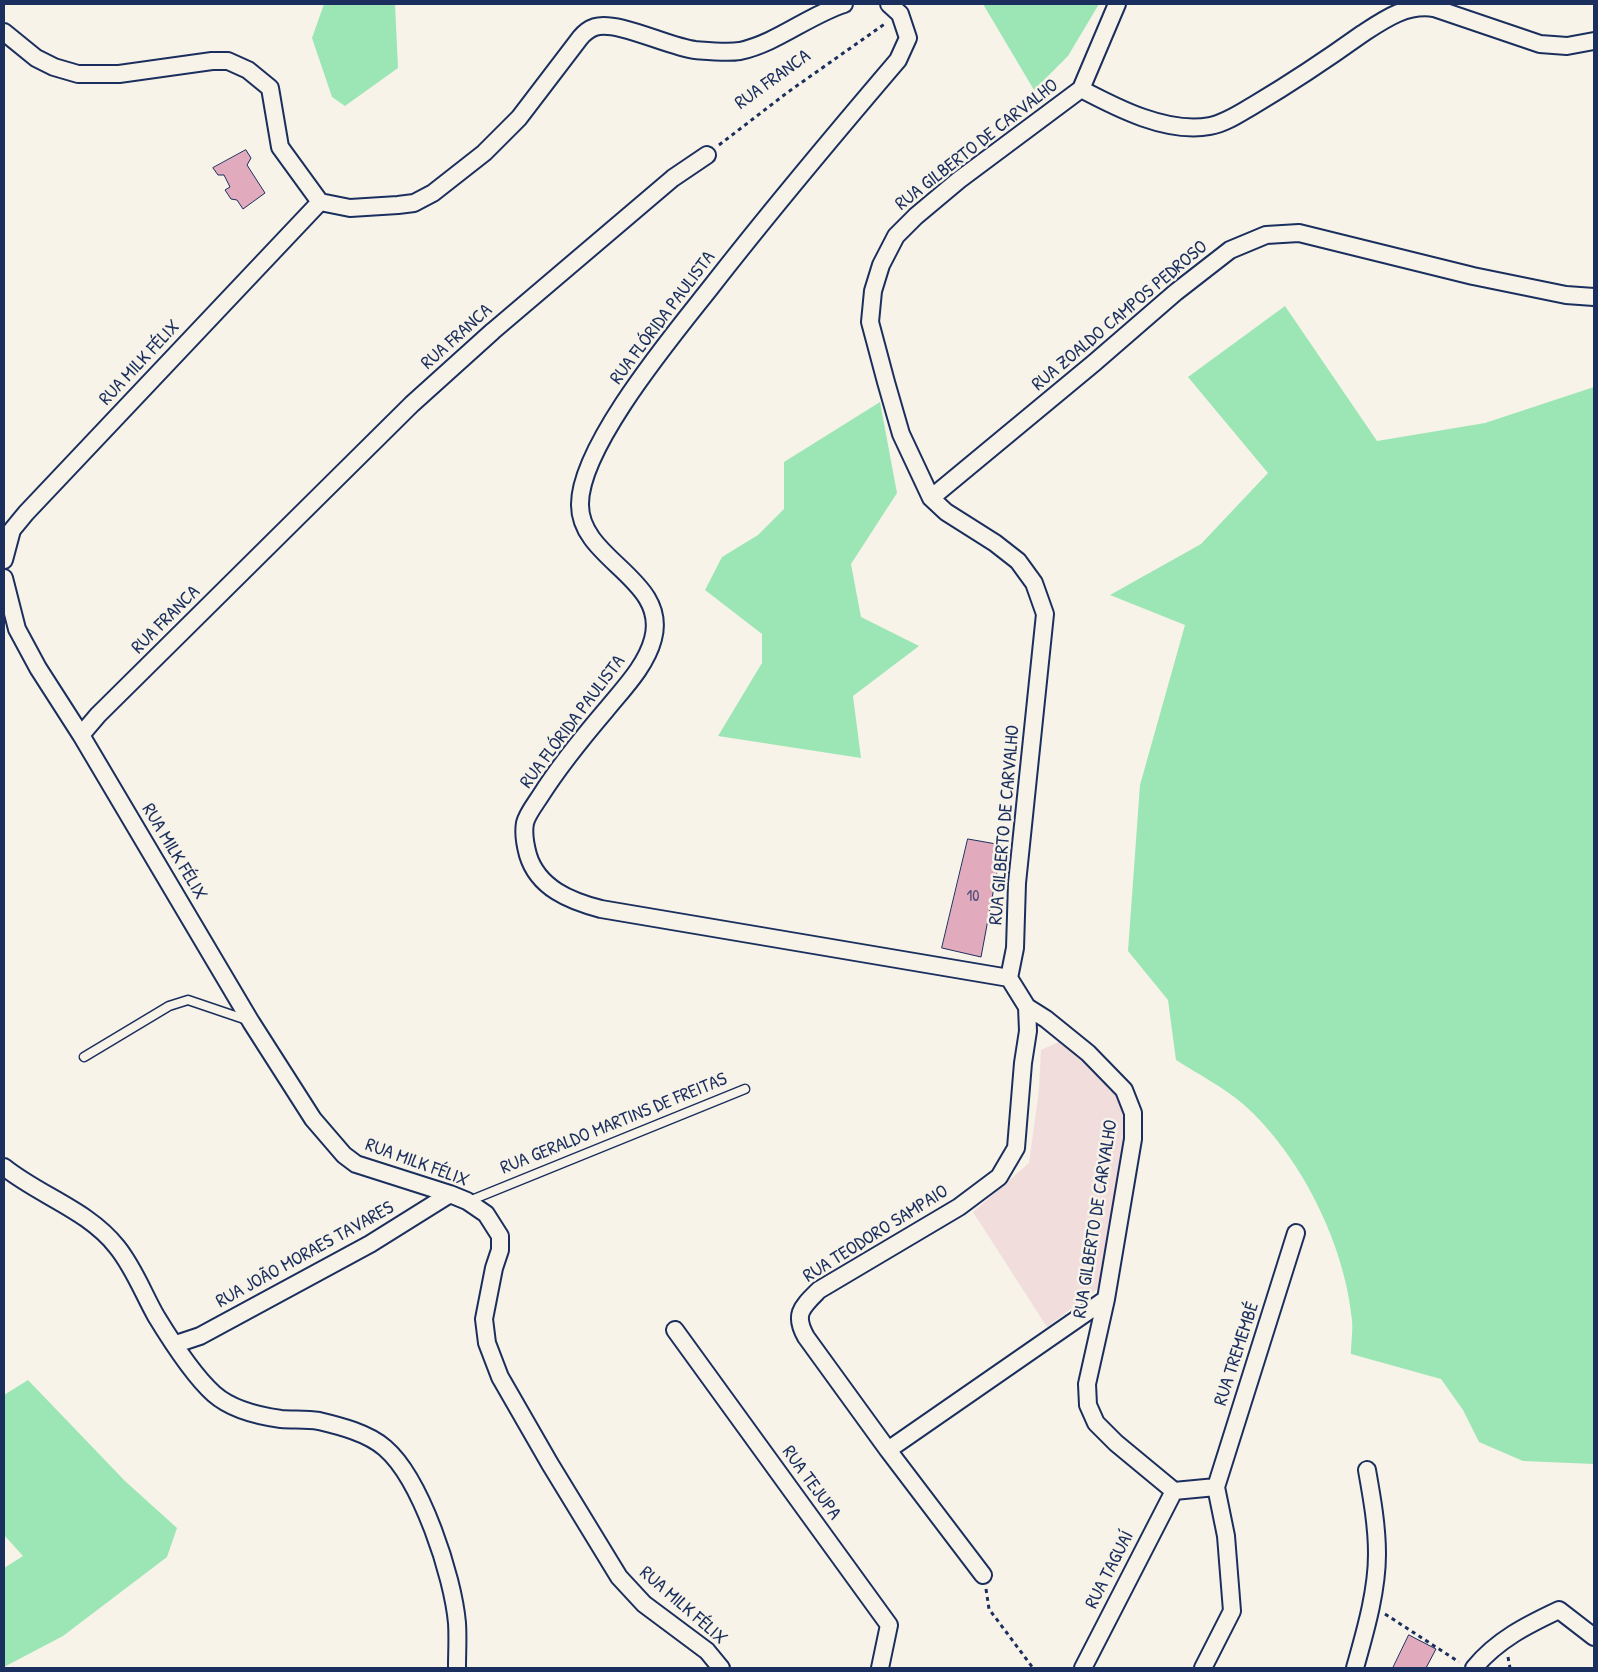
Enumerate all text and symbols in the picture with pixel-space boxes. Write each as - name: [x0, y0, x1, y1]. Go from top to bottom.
- street label: RUA FRANCA: [731, 45, 815, 115]
- street label: RUA GILBERTO DE CARVALHO: [891, 74, 1063, 216]
- street label: RUA ZOALDO CAMPOS PEDROSO: [1028, 236, 1212, 396]
- street label: RUA FLÓRIDA PAULISTA: [606, 247, 720, 389]
- street label: RUA FRANCA: [417, 299, 497, 375]
- street label: RUA MILK FÉLIX: [95, 316, 185, 410]
- street label: RUA FRANCA: [127, 581, 205, 659]
- street label: RUA FLÓRIDA PAULISTA: [516, 651, 630, 793]
- street label: RUA GILBERTO DE CARVALHO: [985, 724, 1025, 926]
- street label: RUA MILK FÉLIX: [136, 800, 212, 904]
- house number: 10: [967, 887, 979, 907]
- street label: RUA GERALDO MARTINS DE FREITAS: [497, 1068, 731, 1180]
- street label: RUA GILBERTO DE CARVALHO: [1069, 1118, 1123, 1320]
- street label: RUA MILK FÉLIX: [362, 1134, 472, 1192]
- street label: RUA TEODORO SAMPAIO: [799, 1180, 953, 1288]
- street label: RUA JOÃO MORAES TAVARES: [212, 1197, 398, 1313]
- street label: RUA TREMEMBÉ: [1210, 1299, 1264, 1409]
- street label: RUA TEJUPA: [777, 1442, 845, 1524]
- street label: RUA TAGUAÍ: [1081, 1527, 1139, 1613]
- street label: RUA MILK FÉLIX: [635, 1562, 731, 1650]

